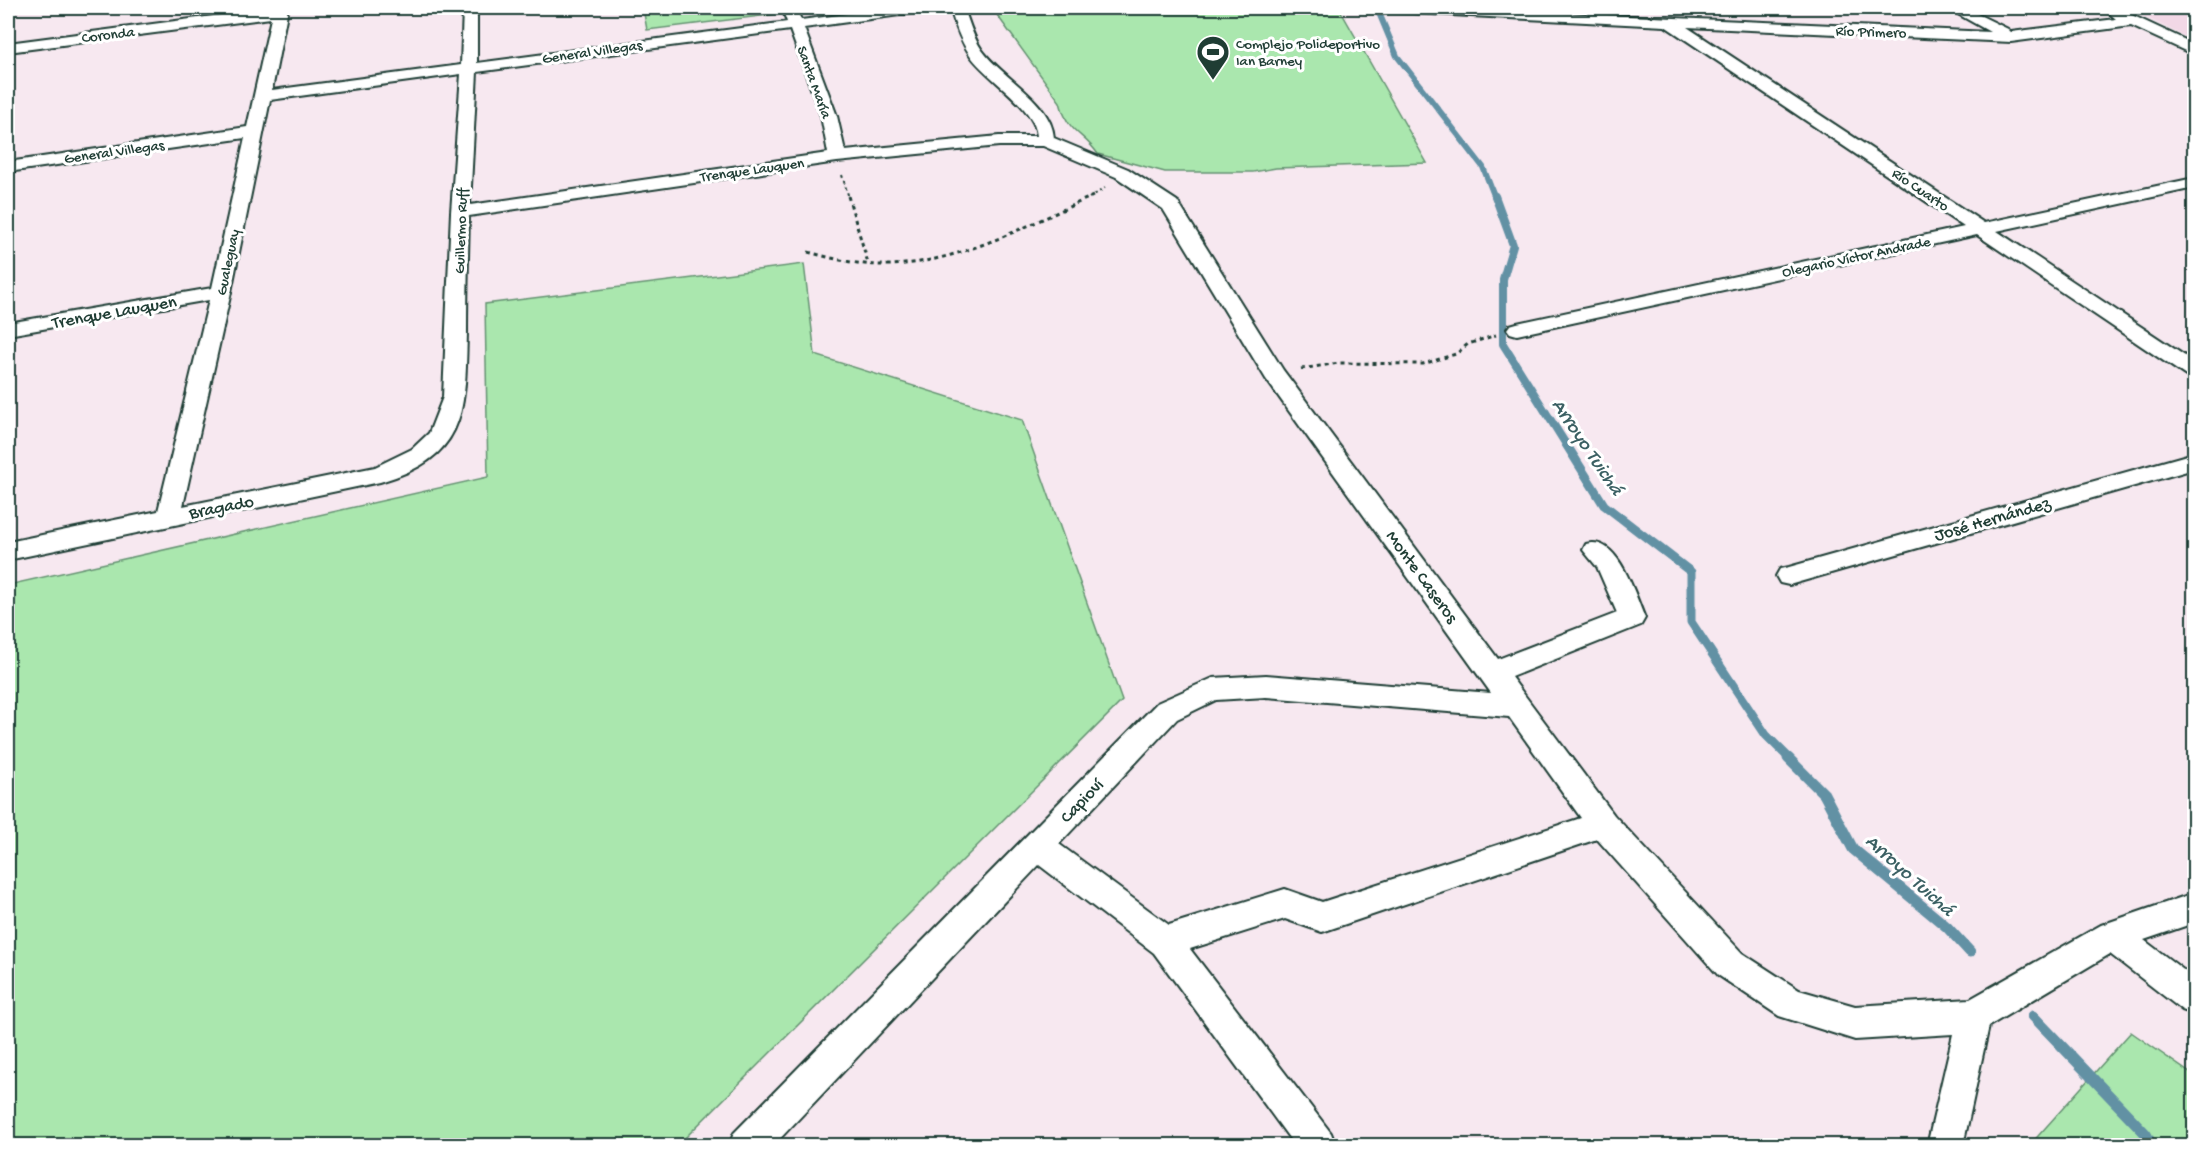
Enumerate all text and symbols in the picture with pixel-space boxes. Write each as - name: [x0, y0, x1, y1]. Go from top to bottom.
- street label: Río Primero: [1835, 23, 1907, 43]
- street label: Coronda: [81, 24, 136, 48]
- sports icon: Complejo Polideportivo Ian Barney: [1195, 34, 1231, 81]
- place label: Complejo Polideportivo Ian Barney: [1236, 36, 1380, 71]
- street label: General Villegas: [541, 37, 644, 69]
- street label: Santa María: [792, 44, 835, 122]
- street label: General Villegas: [63, 137, 166, 169]
- street label: Trenque Lauquen: [698, 155, 806, 187]
- street label: Río Cuarto: [1888, 165, 1952, 216]
- street label: Guillermo Ruff: [452, 187, 473, 274]
- street label: Gualeguay: [213, 227, 245, 297]
- street label: Olegario Víctor Andrade: [1781, 233, 1933, 282]
- street label: Trenque Lauquen: [50, 292, 179, 335]
- water label: Arroyo Tuichá: [1545, 395, 1628, 502]
- street label: Bragado: [186, 492, 256, 525]
- street label: José Hernández: [1932, 493, 2054, 547]
- street label: Monte Caseros: [1380, 527, 1462, 629]
- street label: Capioví: [1057, 774, 1110, 828]
- water label: Arroyo Tuichá: [1860, 831, 1959, 924]

